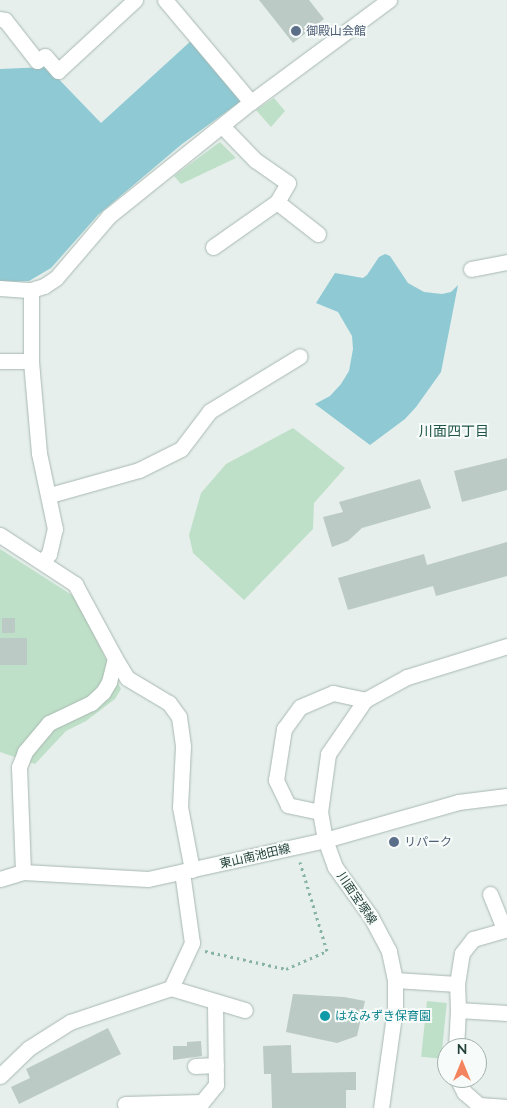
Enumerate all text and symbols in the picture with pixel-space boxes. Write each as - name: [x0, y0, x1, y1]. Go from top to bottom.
- place label: 御殿山会館: [306, 24, 366, 38]
- marker: 御殿山会館: [290, 25, 302, 37]
- district label: 川面四丁目: [419, 423, 489, 439]
- place label: リパーク: [404, 835, 452, 849]
- marker: リパーク: [388, 836, 400, 848]
- street label: 東山南池田線: [218, 841, 292, 871]
- street label: 川面宝塚線: [334, 869, 380, 927]
- place label: はなみずき保育園: [335, 1009, 431, 1023]
- marker: はなみずき保育園: [319, 1010, 331, 1022]
- north arrow: [437, 1038, 487, 1088]
- text: N: [457, 1040, 467, 1058]

